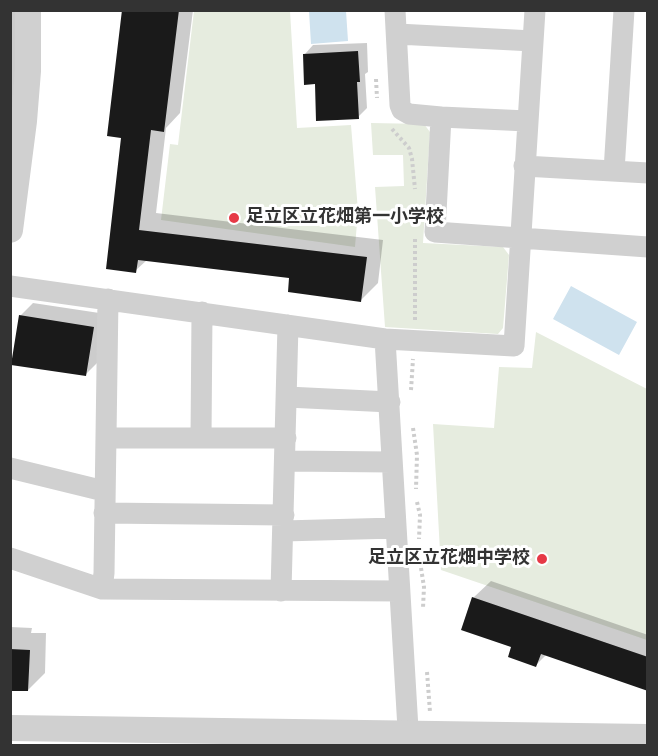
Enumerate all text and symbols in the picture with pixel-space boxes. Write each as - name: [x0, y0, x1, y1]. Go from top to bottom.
- place label: 足立区立花畑第一小学校: [246, 207, 444, 229]
- marker: 足立区立花畑第一小学校: [227, 211, 241, 225]
- place label: 足立区立花畑中学校: [368, 548, 530, 570]
- marker: 足立区立花畑中学校: [535, 552, 549, 566]

